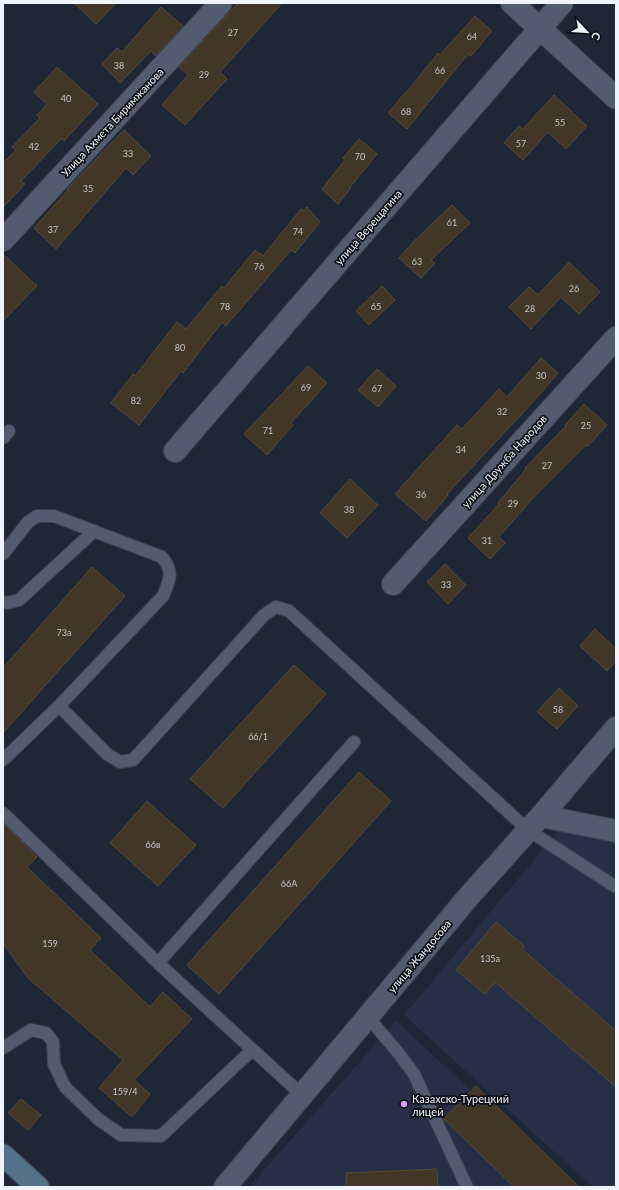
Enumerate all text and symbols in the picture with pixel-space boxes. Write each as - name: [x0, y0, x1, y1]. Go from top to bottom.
- north arrow: [567, 12, 607, 52]
- house number: 27: [228, 27, 238, 38]
- text: С: [589, 30, 604, 43]
- house number: 64: [467, 31, 477, 42]
- house number: 38: [114, 60, 124, 71]
- street label: Улица Ахмета Биримжанова: [58, 65, 166, 179]
- house number: 66: [435, 65, 445, 76]
- house number: 29: [199, 69, 209, 80]
- house number: 40: [61, 93, 71, 104]
- house number: 68: [401, 106, 411, 117]
- house number: 55: [555, 117, 565, 128]
- house number: 57: [516, 138, 526, 149]
- house number: 42: [29, 141, 39, 152]
- house number: 33: [123, 148, 133, 159]
- house number: 70: [355, 151, 365, 162]
- house number: 35: [83, 183, 93, 194]
- street label: улица Верещагина: [332, 187, 404, 267]
- house number: 61: [447, 217, 457, 228]
- house number: 37: [48, 224, 58, 235]
- house number: 74: [293, 226, 303, 237]
- house number: 63: [412, 256, 422, 267]
- house number: 76: [254, 261, 264, 272]
- house number: 26: [569, 283, 579, 294]
- house number: 78: [220, 301, 230, 312]
- house number: 65: [371, 301, 381, 312]
- house number: 28: [525, 303, 535, 314]
- house number: 80: [175, 342, 185, 353]
- house number: 30: [536, 370, 546, 381]
- house number: 69: [301, 382, 311, 393]
- house number: 67: [372, 383, 382, 394]
- house number: 82: [131, 395, 141, 406]
- house number: 32: [497, 406, 507, 417]
- street label: улица Дружба Народов: [459, 412, 549, 510]
- house number: 25: [581, 420, 591, 431]
- house number: 71: [263, 425, 273, 436]
- house number: 34: [456, 444, 466, 455]
- house number: 27: [542, 460, 552, 471]
- house number: 36: [416, 489, 426, 500]
- house number: 29: [508, 498, 518, 509]
- house number: 38: [344, 504, 354, 515]
- house number: 31: [482, 535, 492, 546]
- house number: 33: [441, 579, 451, 590]
- house number: 73а: [57, 627, 71, 638]
- house number: 58: [553, 704, 563, 715]
- house number: 66/1: [248, 731, 268, 742]
- house number: 66в: [146, 839, 161, 850]
- house number: 66А: [281, 878, 298, 889]
- street label: улица Жандосова: [385, 917, 453, 995]
- house number: 159: [42, 938, 58, 949]
- house number: 135а: [480, 953, 500, 964]
- house number: 159/4: [113, 1086, 137, 1097]
- place label: Казахско-Турецкий лицей: [412, 1092, 509, 1118]
- marker: Казахско-Турецкий лицей: [399, 1099, 409, 1109]

